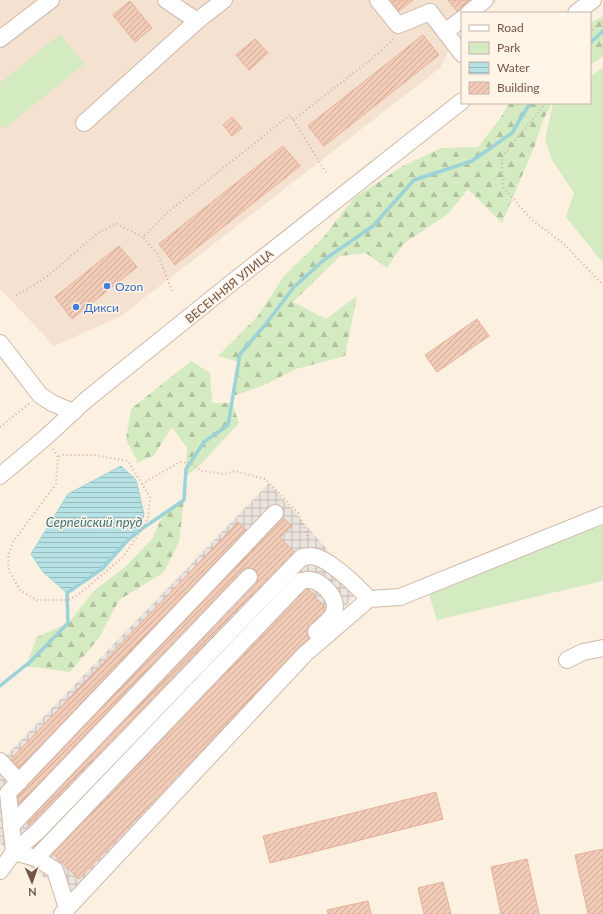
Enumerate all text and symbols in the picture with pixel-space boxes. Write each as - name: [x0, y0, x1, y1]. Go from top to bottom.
- legend: [461, 12, 591, 104]
- text: Road: [497, 20, 524, 35]
- text: Park: [497, 40, 521, 55]
- text: Water: [497, 60, 530, 75]
- text: Building: [497, 80, 540, 95]
- street label: ВЕСЕННЯЯ УЛИЦА: [182, 245, 277, 326]
- place label: Ozon: [115, 279, 143, 294]
- marker: Ozon: [102, 281, 112, 291]
- place label: Дикси: [84, 300, 119, 315]
- marker: Дикси: [71, 302, 81, 312]
- water label: Серпейский пруд: [46, 514, 142, 530]
- north arrow: [12, 862, 52, 902]
- text: N: [28, 886, 37, 899]

